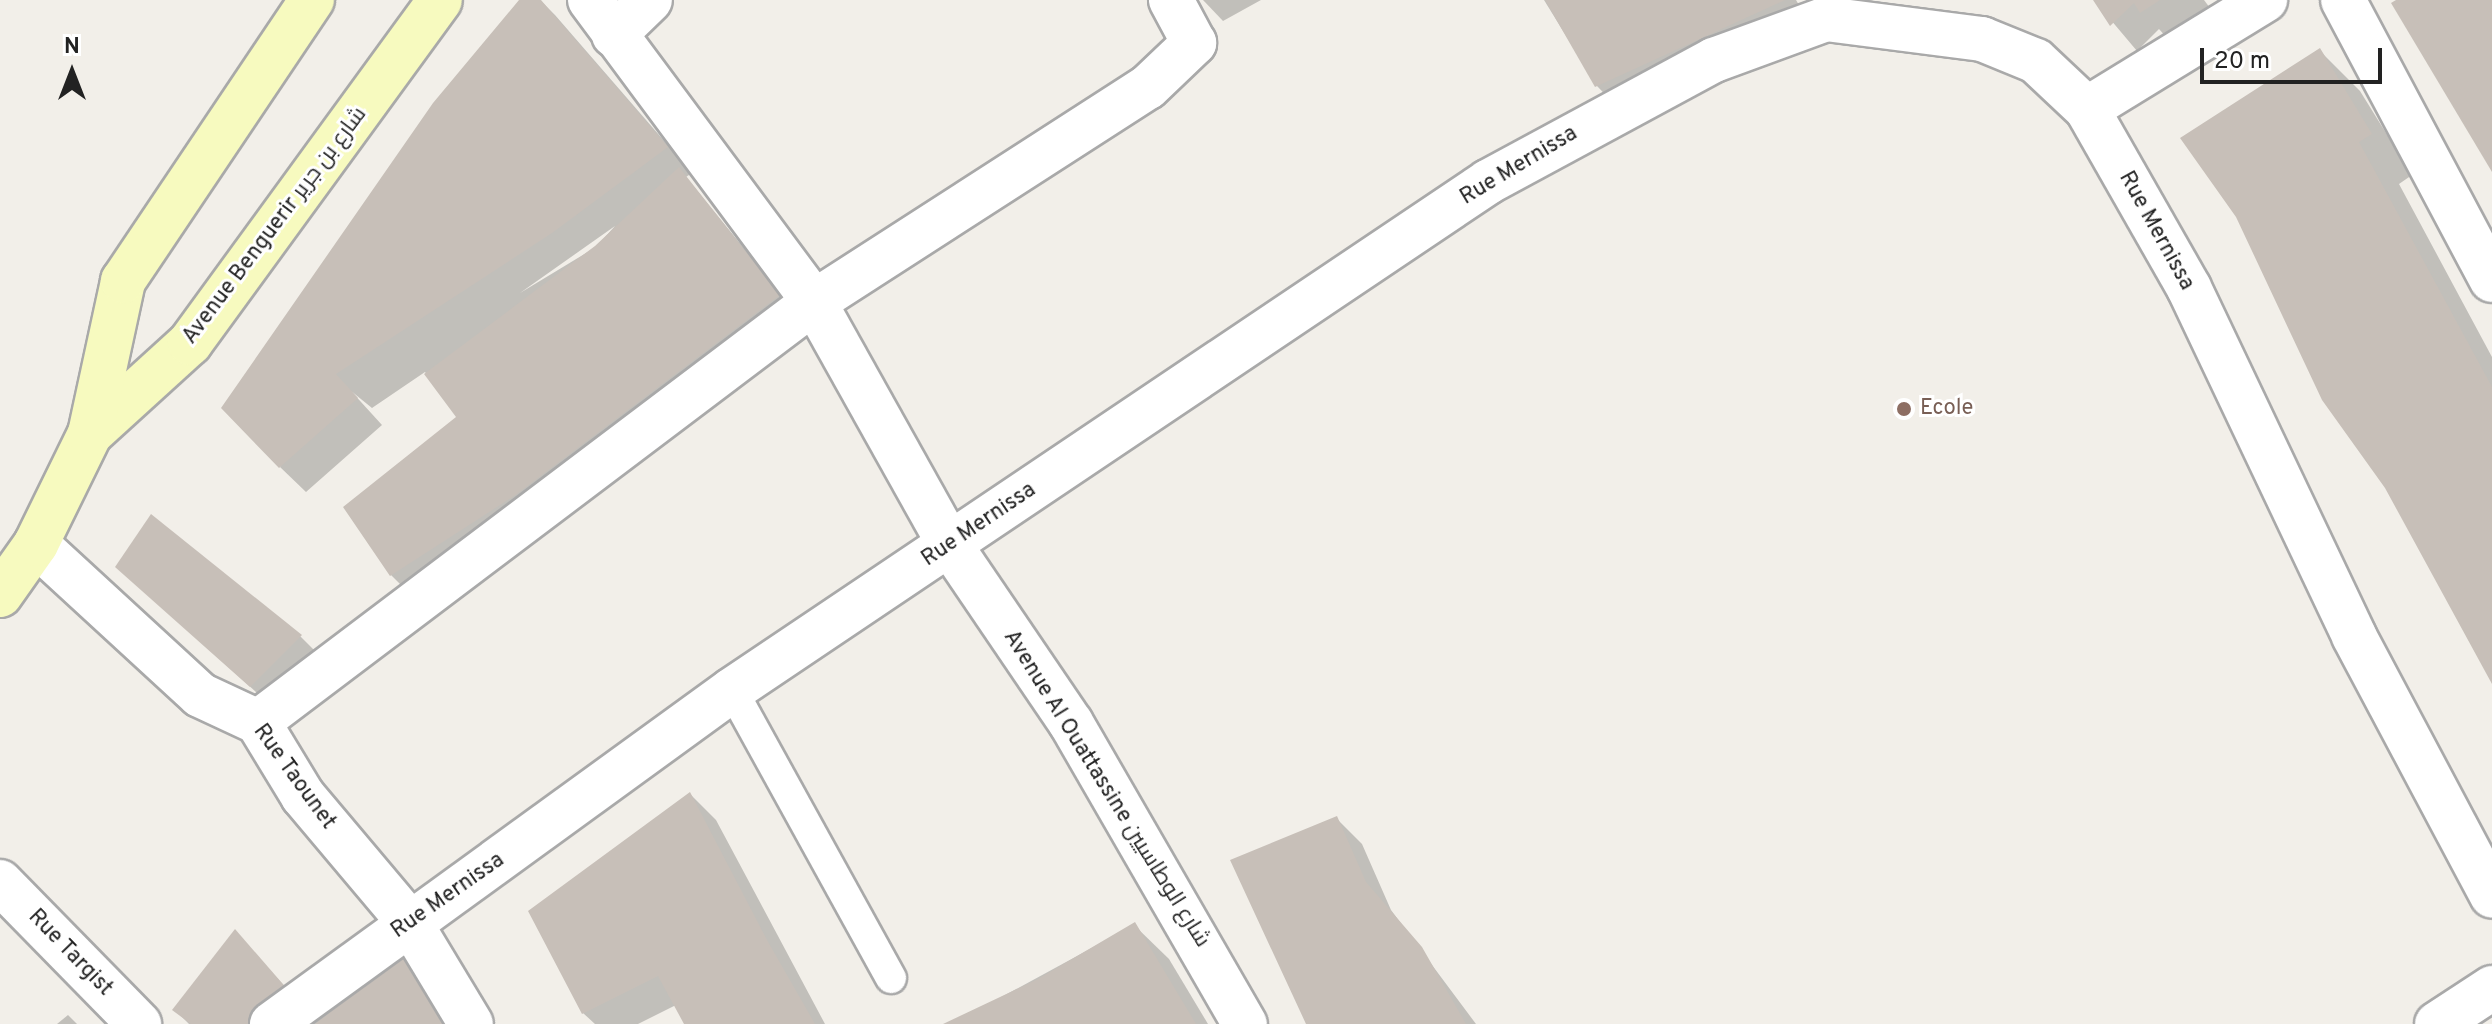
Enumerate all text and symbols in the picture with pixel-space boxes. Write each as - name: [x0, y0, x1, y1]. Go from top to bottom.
- north arrow: [32, 32, 112, 112]
- scale bar: [2204, 32, 2386, 82]
- text: N: [64, 34, 80, 61]
- text: 20 m: [2214, 47, 2270, 77]
- street label: Avenue Benguerir شارع بن جرير: [177, 102, 373, 350]
- street label: Rue Mernissa: [1456, 121, 1582, 211]
- street label: Rue Mernissa: [2113, 167, 2199, 295]
- place label: Ecole: [1920, 396, 1973, 422]
- marker: Ecole: [1895, 400, 1913, 418]
- street label: Rue Mernissa: [917, 477, 1041, 573]
- street label: Avenue Al Ouattassine شارع الوطاسيين: [997, 625, 1215, 953]
- street label: Rue Taounet: [247, 719, 341, 835]
- street label: Rue Mernissa: [386, 847, 510, 945]
- street label: Rue Targist: [22, 904, 118, 1002]

